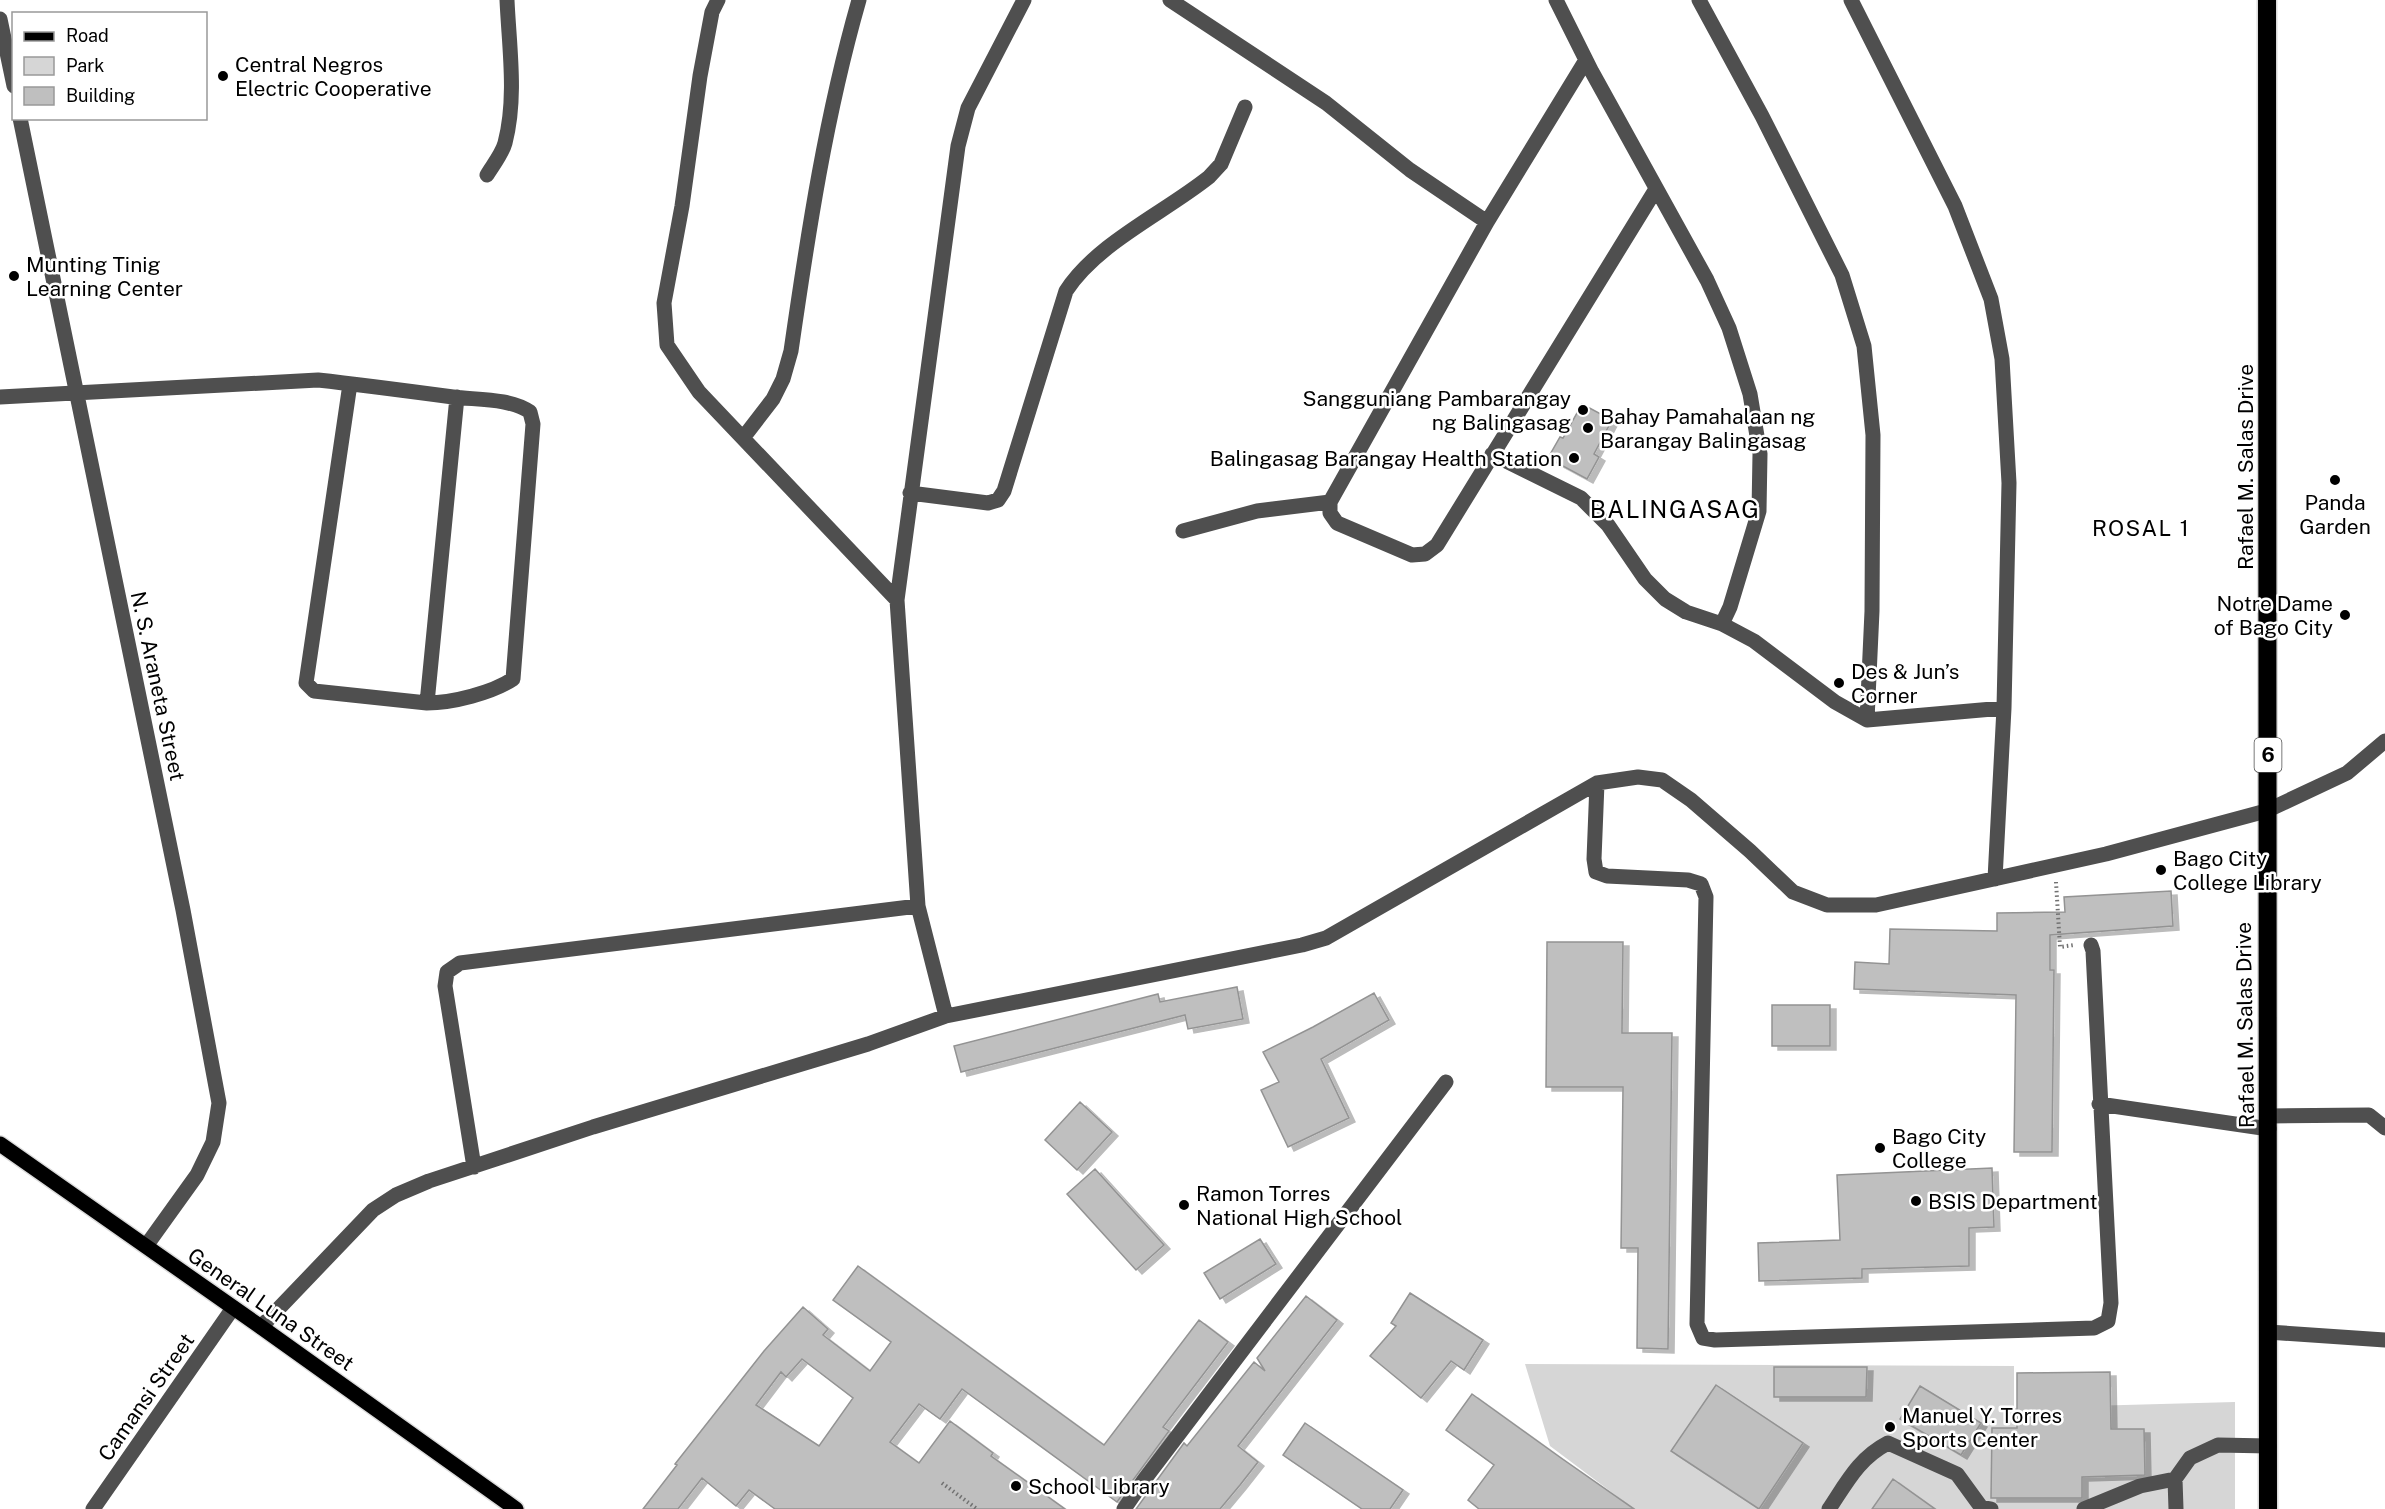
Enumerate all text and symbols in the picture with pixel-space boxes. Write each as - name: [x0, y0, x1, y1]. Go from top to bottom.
- legend: [12, 12, 207, 120]
- text: Road: [66, 25, 109, 46]
- place label: Central Negros Electric Cooperative: [235, 52, 432, 101]
- text: Park: [66, 55, 104, 76]
- marker: Central Negros Electric Cooperative: [216, 69, 230, 83]
- text: Building: [66, 85, 135, 106]
- place label: Munting Tinig Learning Center: [26, 252, 183, 301]
- marker: Munting Tinig Learning Center: [7, 269, 21, 283]
- street label: Rafael M. Salas Drive: [2233, 364, 2258, 570]
- place label: Sangguniang Pambarangay ng Balingasag: [1302, 386, 1571, 435]
- marker: Sangguniang Pambarangay ng Balingasag: [1576, 403, 1590, 417]
- place label: Bahay Pamahalaan ng Barangay Balingasag: [1600, 404, 1815, 453]
- marker: Bahay Pamahalaan ng Barangay Balingasag: [1581, 421, 1595, 435]
- place label: Balingasag Barangay Health Station: [1210, 446, 1562, 471]
- marker: Balingasag Barangay Health Station: [1567, 451, 1581, 465]
- marker: Panda Garden: [2328, 473, 2342, 487]
- place label: Panda Garden: [2299, 490, 2371, 539]
- district label: BALINGASAG: [1590, 495, 1760, 523]
- district label: ROSAL 1: [2092, 515, 2190, 541]
- street label: N. S. Araneta Street: [126, 589, 190, 783]
- place label: Notre Dame of Bago City: [2214, 591, 2333, 640]
- marker: Notre Dame of Bago City: [2338, 608, 2352, 622]
- place label: Des & Jun’s Corner: [1851, 659, 1959, 708]
- marker: Des & Jun’s Corner: [1832, 676, 1846, 690]
- road number: 6: [2254, 738, 2282, 772]
- place label: Bago City College Library: [2173, 846, 2322, 895]
- marker: Bago City College Library: [2154, 863, 2168, 877]
- street label: Rafael M. Salas Drive: [2231, 922, 2259, 1128]
- place label: Bago City College: [1892, 1124, 1986, 1173]
- marker: Bago City College: [1873, 1141, 1887, 1155]
- place label: Ramon Torres National High School: [1196, 1181, 1402, 1230]
- place label: BSIS Department: [1928, 1189, 2098, 1214]
- marker: BSIS Department: [1909, 1194, 1923, 1208]
- marker: Ramon Torres National High School: [1177, 1198, 1191, 1212]
- street label: General Luna Street: [183, 1242, 359, 1376]
- street label: Camansi Street: [93, 1328, 199, 1466]
- place label: Manuel Y. Torres Sports Center: [1902, 1403, 2062, 1452]
- marker: Manuel Y. Torres Sports Center: [1883, 1420, 1897, 1434]
- place label: School Library: [1028, 1474, 1170, 1499]
- marker: School Library: [1009, 1479, 1023, 1493]

